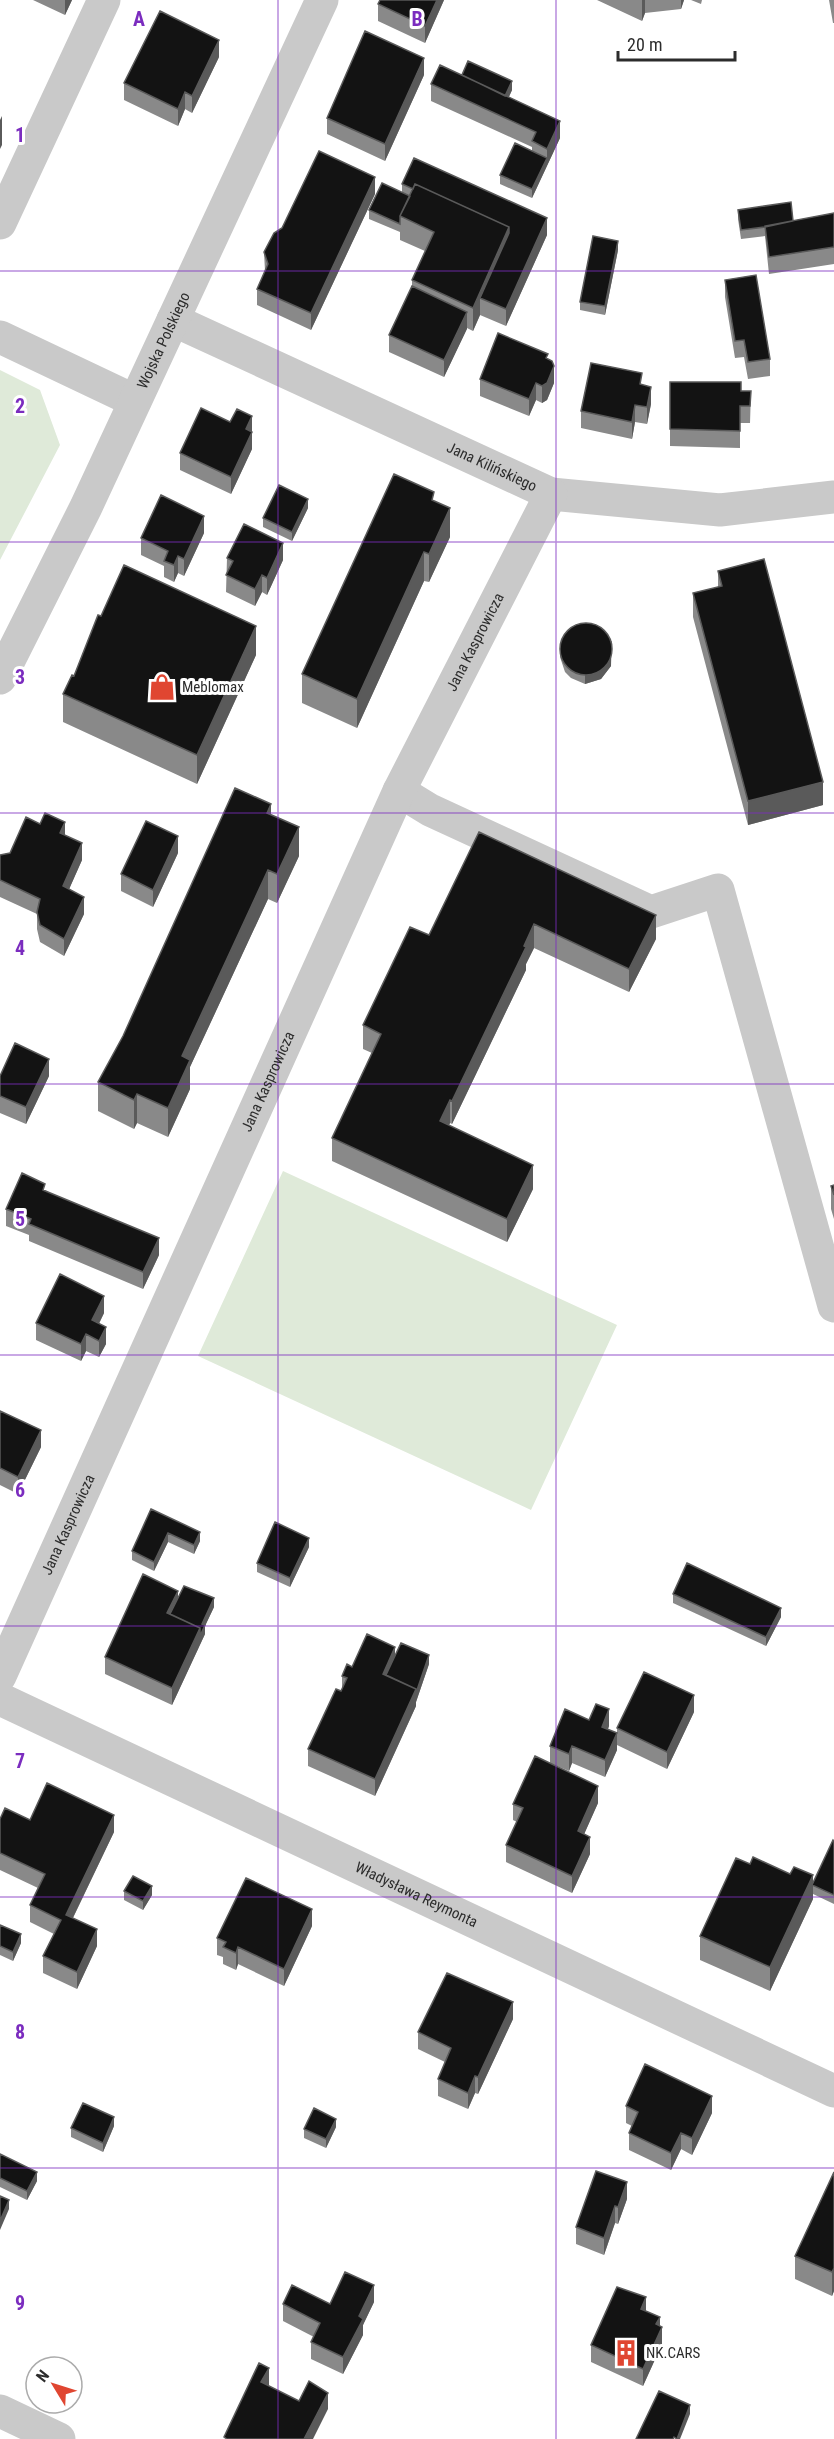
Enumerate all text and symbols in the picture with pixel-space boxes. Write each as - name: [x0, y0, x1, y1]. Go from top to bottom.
- text: A: [133, 7, 145, 31]
- text: B: [411, 7, 423, 31]
- scale bar: [618, 24, 735, 62]
- text: 20 m: [627, 34, 662, 55]
- text: 1: [15, 123, 25, 147]
- street label: Wojska Polskiego: [133, 289, 194, 392]
- text: 2: [15, 394, 25, 418]
- street label: Jana Kilińskiego: [444, 438, 540, 495]
- street label: Jana Kasprowicza: [443, 590, 508, 694]
- text: 3: [15, 665, 25, 689]
- shop icon: Meblomax: [147, 672, 177, 702]
- place label: Meblomax: [182, 678, 244, 696]
- text: 4: [15, 936, 25, 960]
- street label: Jana Kasprowicza: [238, 1029, 298, 1134]
- text: 5: [15, 1207, 25, 1231]
- street label: Jana Kasprowicza: [38, 1472, 99, 1578]
- text: 6: [15, 1478, 25, 1502]
- text: 7: [15, 1749, 25, 1773]
- street label: Władysława Reymonta: [352, 1858, 480, 1931]
- text: 8: [15, 2020, 25, 2044]
- text: 9: [15, 2291, 25, 2315]
- building icon: NK.CARS: [611, 2338, 641, 2368]
- place label: NK.CARS: [646, 2344, 701, 2362]
- north arrow: [24, 2355, 84, 2415]
- text: N: [32, 2366, 53, 2386]

